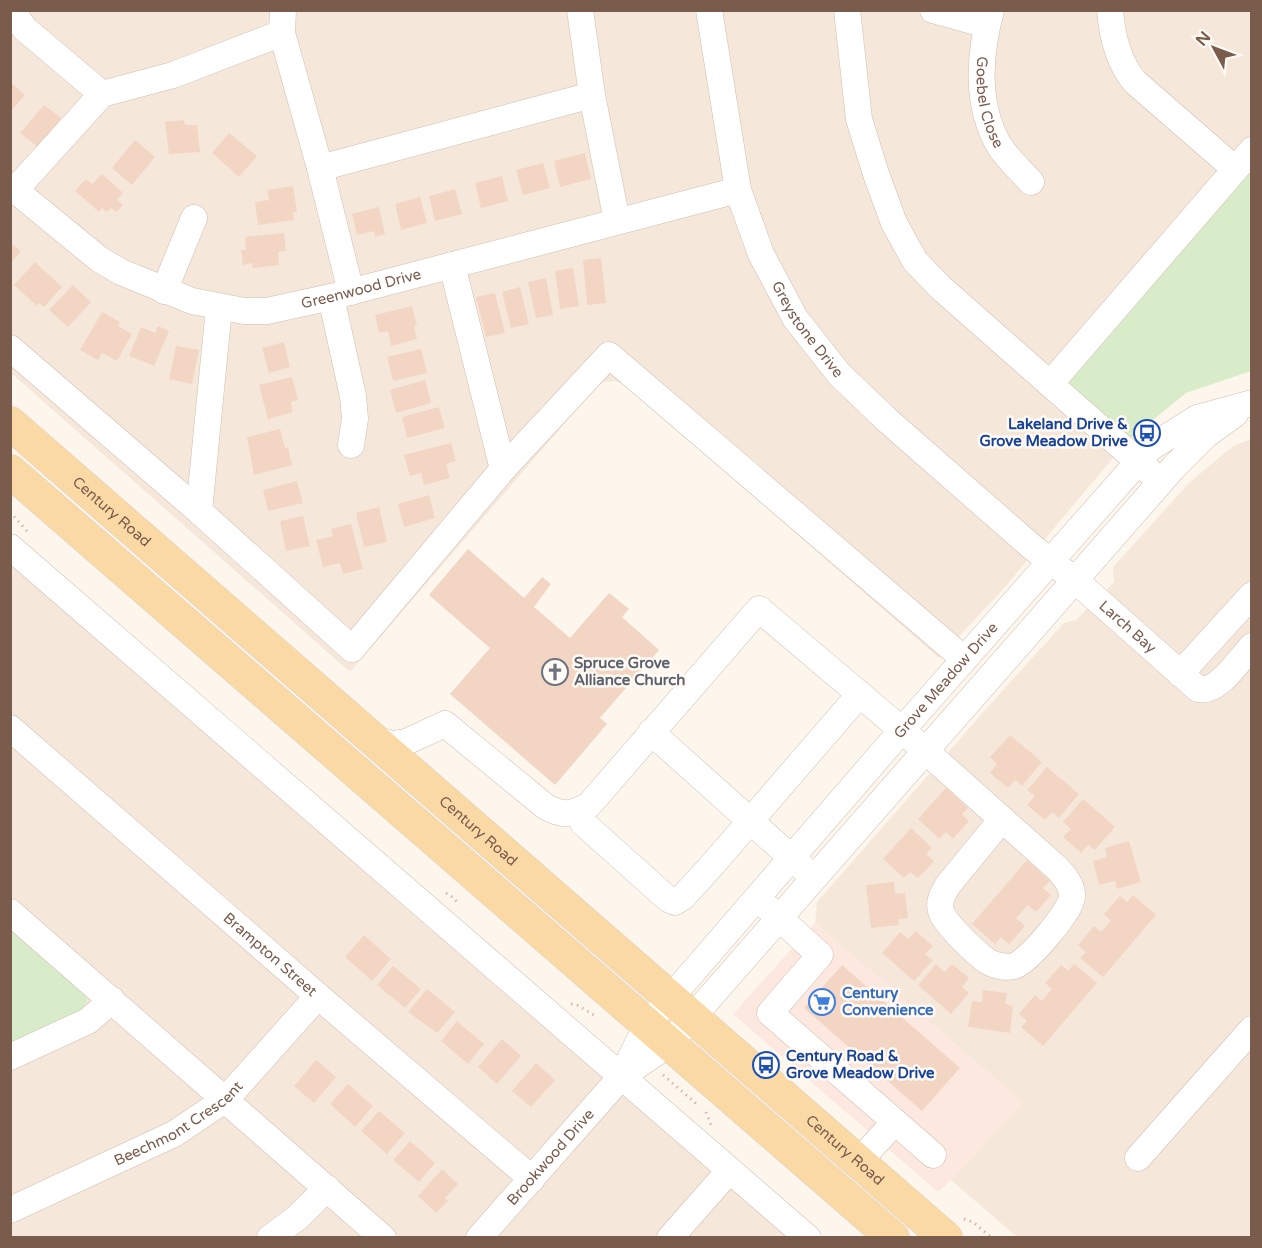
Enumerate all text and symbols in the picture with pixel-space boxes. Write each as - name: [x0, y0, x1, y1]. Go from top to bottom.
- north arrow: [1184, 18, 1244, 78]
- text: N: [1192, 27, 1215, 50]
- street label: Goebel Close: [973, 56, 1008, 151]
- street label: Greenwood Drive: [299, 265, 423, 312]
- street label: Greystone Drive: [768, 278, 847, 381]
- place label: Lakeland Drive & Grove Meadow Drive: [979, 415, 1129, 450]
- bus stop icon: Lakeland Drive & Grove Meadow Drive: [1132, 418, 1162, 448]
- street label: Century Road: [69, 473, 155, 551]
- street label: Larch Bay: [1095, 597, 1160, 657]
- street label: Grove Meadow Drive: [890, 619, 1002, 742]
- place label: Spruce Grove Alliance Church: [574, 654, 685, 689]
- church icon: Spruce Grove Alliance Church: [540, 657, 570, 687]
- street label: Century Road: [435, 792, 521, 870]
- street label: Brampton Street: [220, 909, 321, 1000]
- place label: Century Convenience: [842, 984, 934, 1019]
- supermarket icon: Century Convenience: [807, 987, 837, 1017]
- place label: Century Road & Grove Meadow Drive: [786, 1047, 935, 1082]
- bus stop icon: Century Road & Grove Meadow Drive: [751, 1050, 781, 1080]
- street label: Beechmont Crescent: [111, 1077, 247, 1170]
- street label: Brookwood Drive: [503, 1105, 598, 1209]
- street label: Century Road: [802, 1111, 888, 1189]

